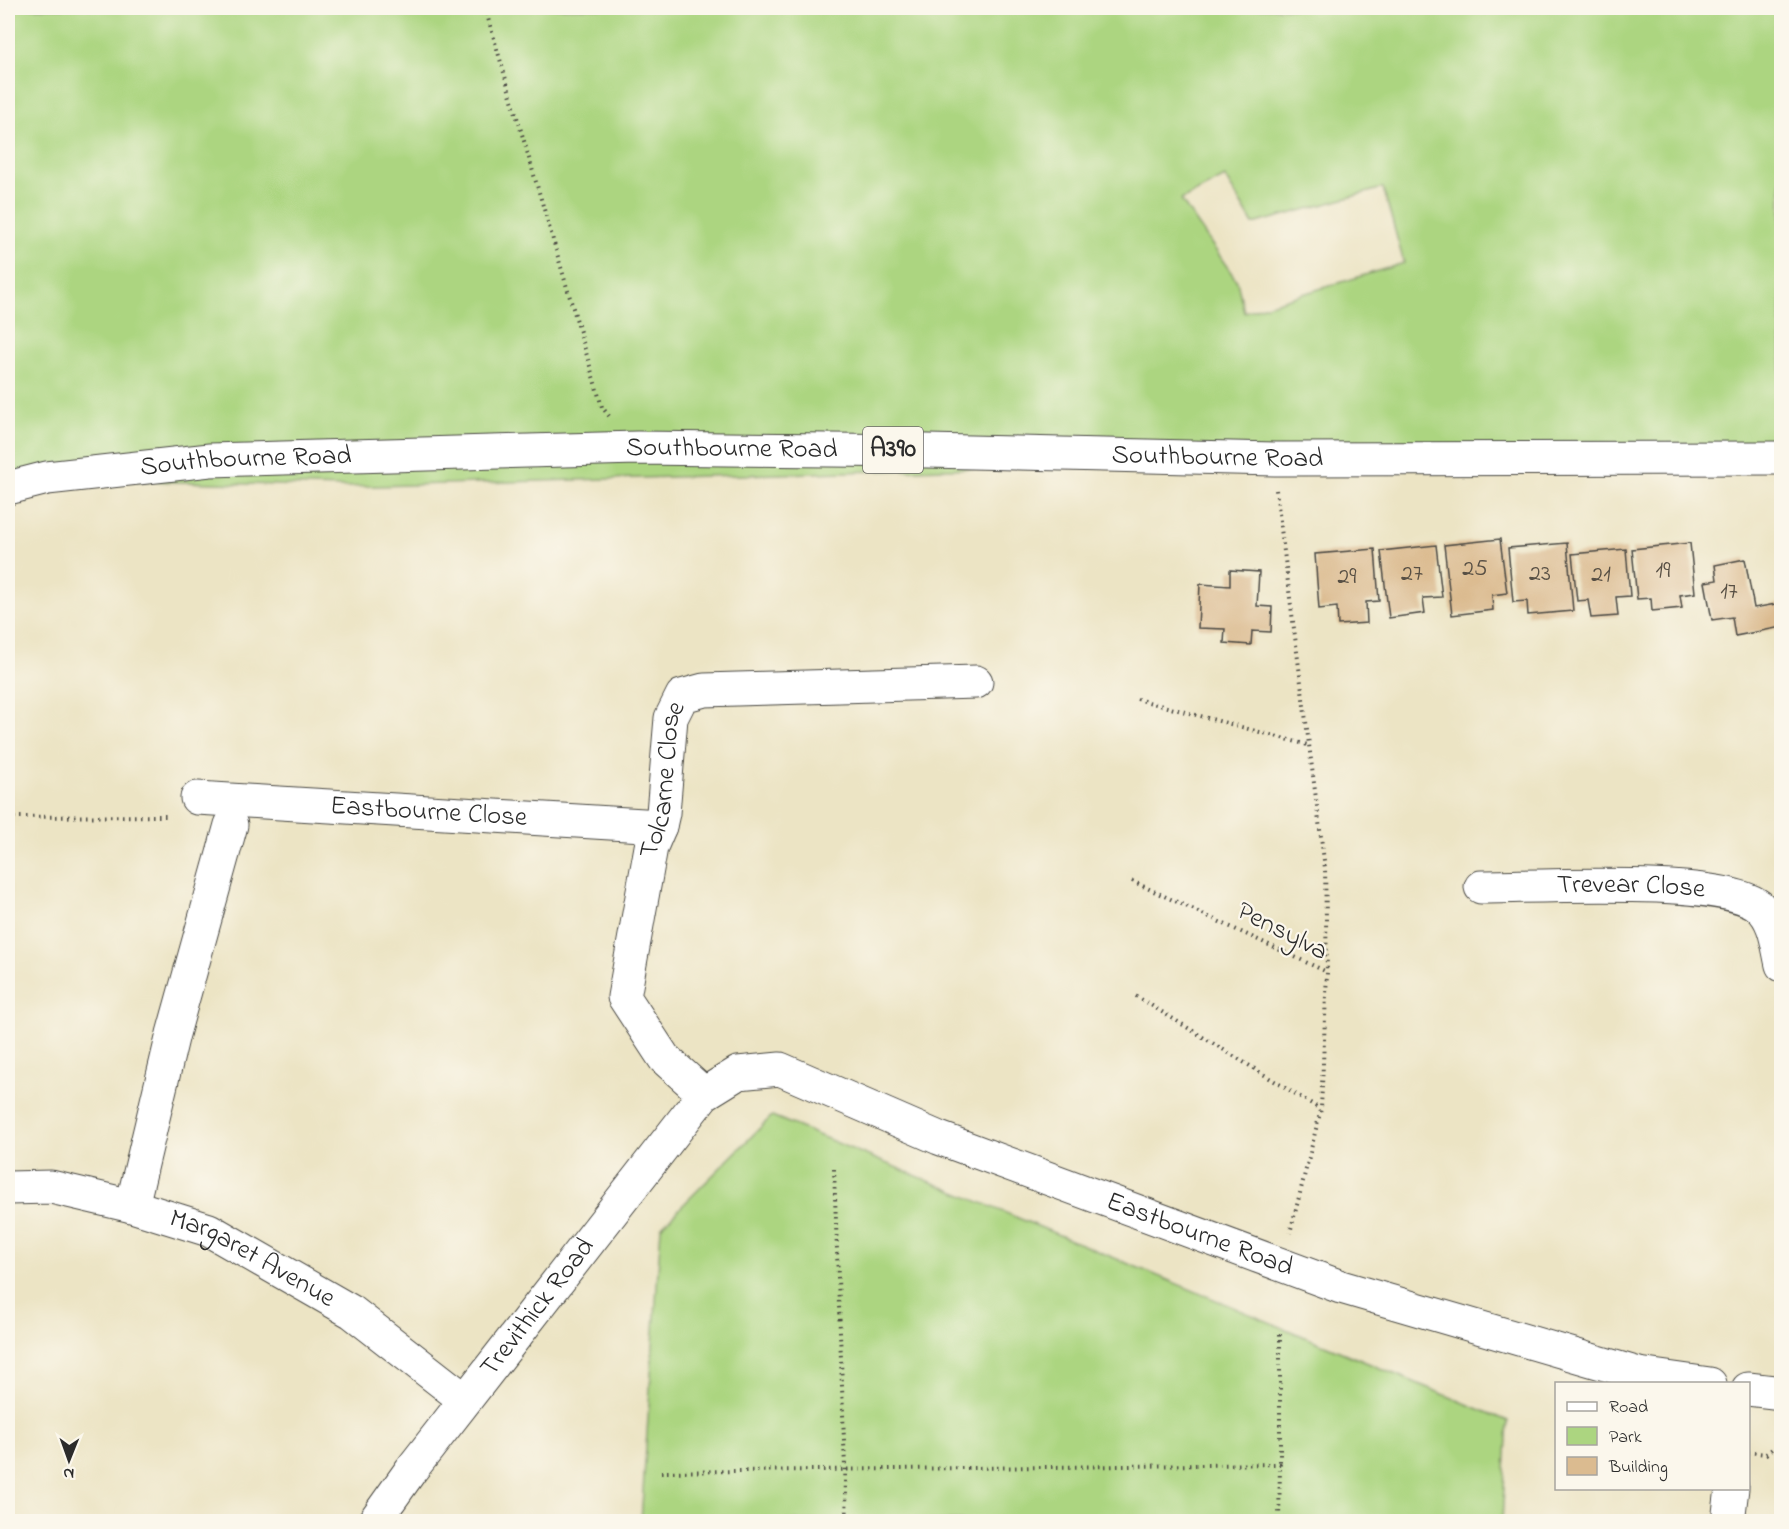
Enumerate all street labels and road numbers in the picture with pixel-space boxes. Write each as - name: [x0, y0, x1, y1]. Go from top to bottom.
- road number: A390: [863, 427, 923, 473]
- street label: Southbourne Road: [625, 428, 838, 470]
- street label: Southbourne Road: [1111, 436, 1323, 479]
- street label: Southbourne Road: [138, 437, 352, 487]
- street label: Tolcarne Close: [630, 694, 696, 861]
- street label: Eastbourne Close: [329, 787, 529, 837]
- street label: Trevear Close: [1556, 866, 1708, 909]
- street label: Pensylva: [1230, 892, 1334, 972]
- street label: Eastbourne Road: [1101, 1182, 1299, 1287]
- street label: Margaret Avenue: [165, 1199, 343, 1318]
- street label: Trevithick Road: [471, 1229, 605, 1385]

